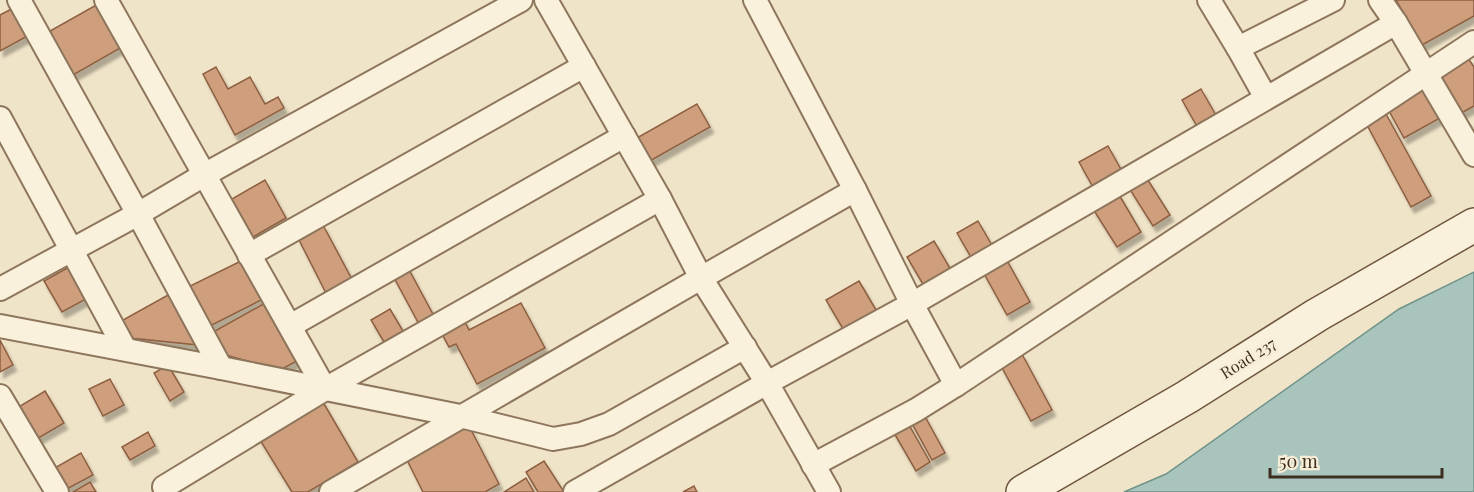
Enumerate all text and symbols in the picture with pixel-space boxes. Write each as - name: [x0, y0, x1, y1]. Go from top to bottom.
- street label: Road 237: [1216, 332, 1280, 383]
- scale bar: [1270, 441, 1442, 479]
- text: 50 m: [1279, 449, 1318, 473]

